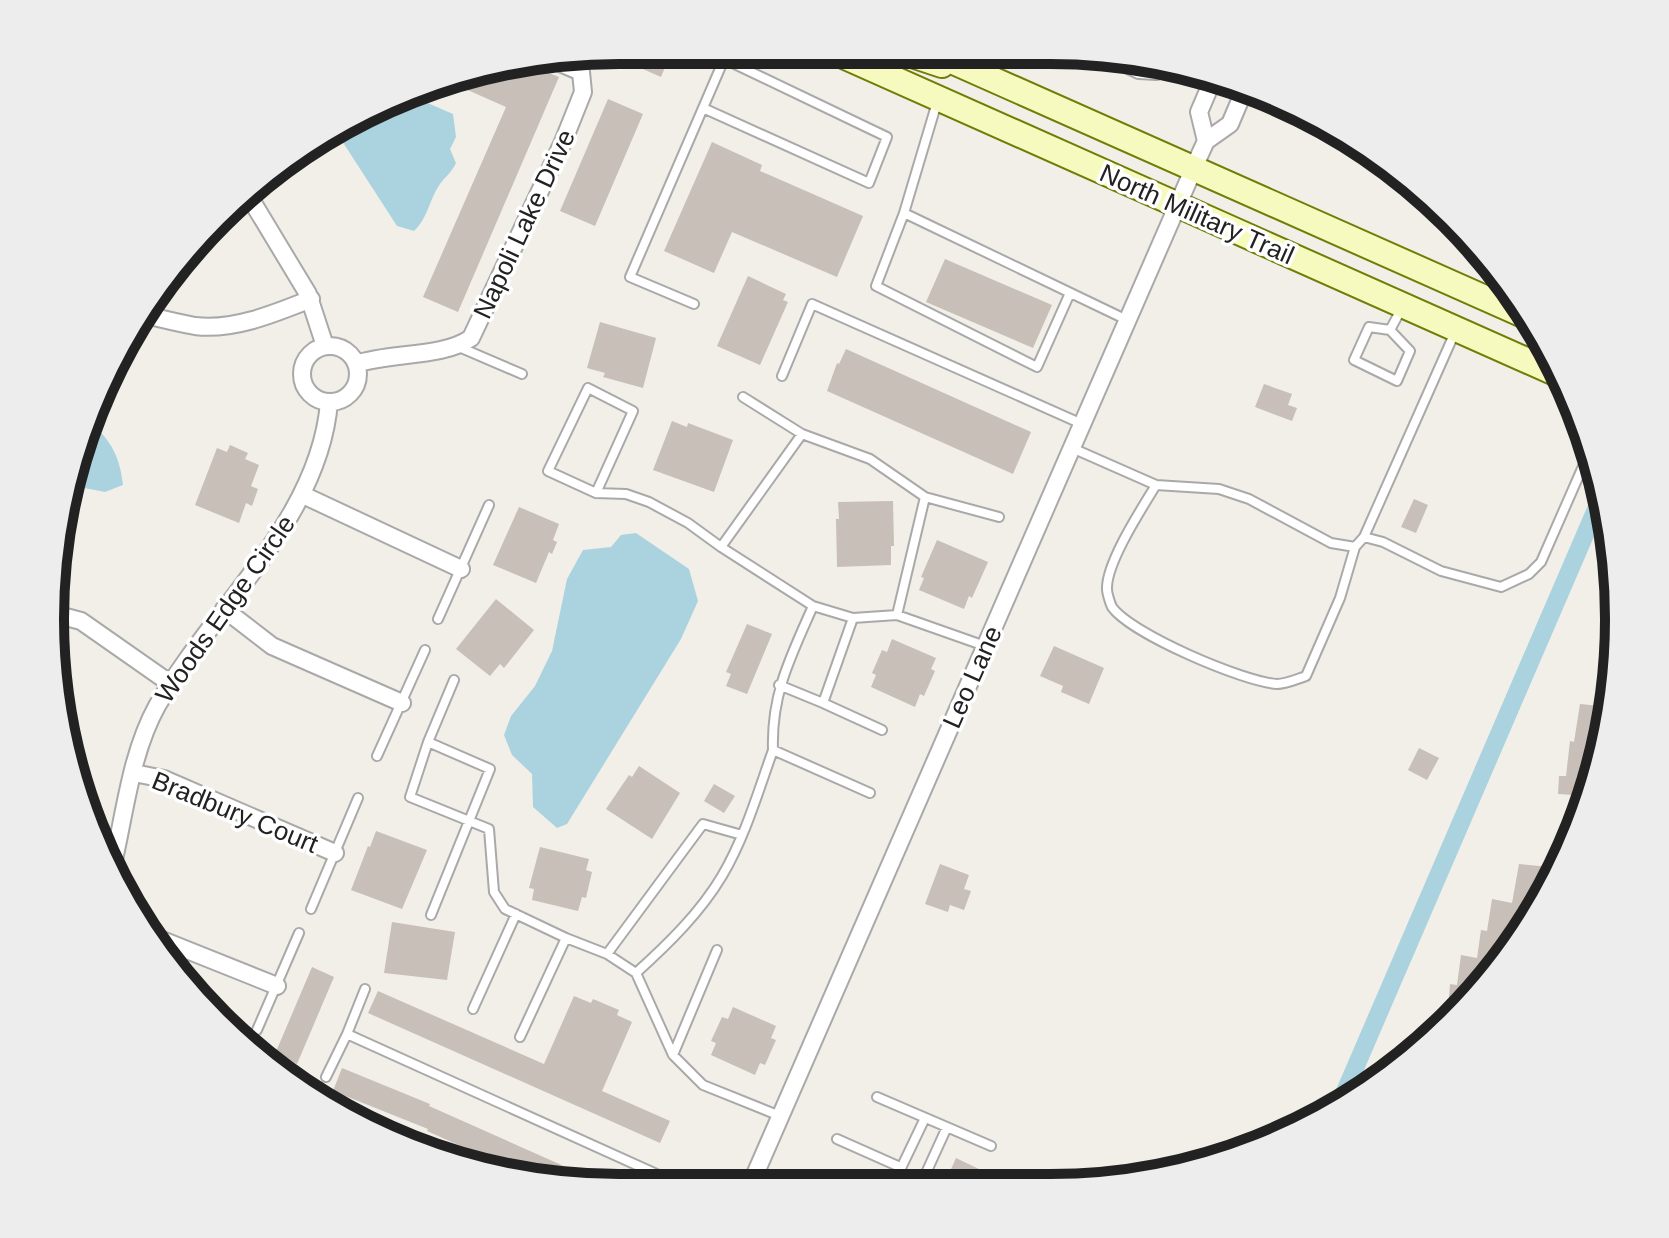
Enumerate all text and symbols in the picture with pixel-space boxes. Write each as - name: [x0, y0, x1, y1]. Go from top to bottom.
- street label: Napoli Lake Drive: [467, 125, 581, 323]
- street label: North Military Trail: [1095, 158, 1299, 270]
- street label: Woods Edge Circle: [149, 509, 301, 709]
- street label: Leo Lane: [936, 621, 1008, 733]
- street label: Bradbury Court: [148, 765, 323, 859]

